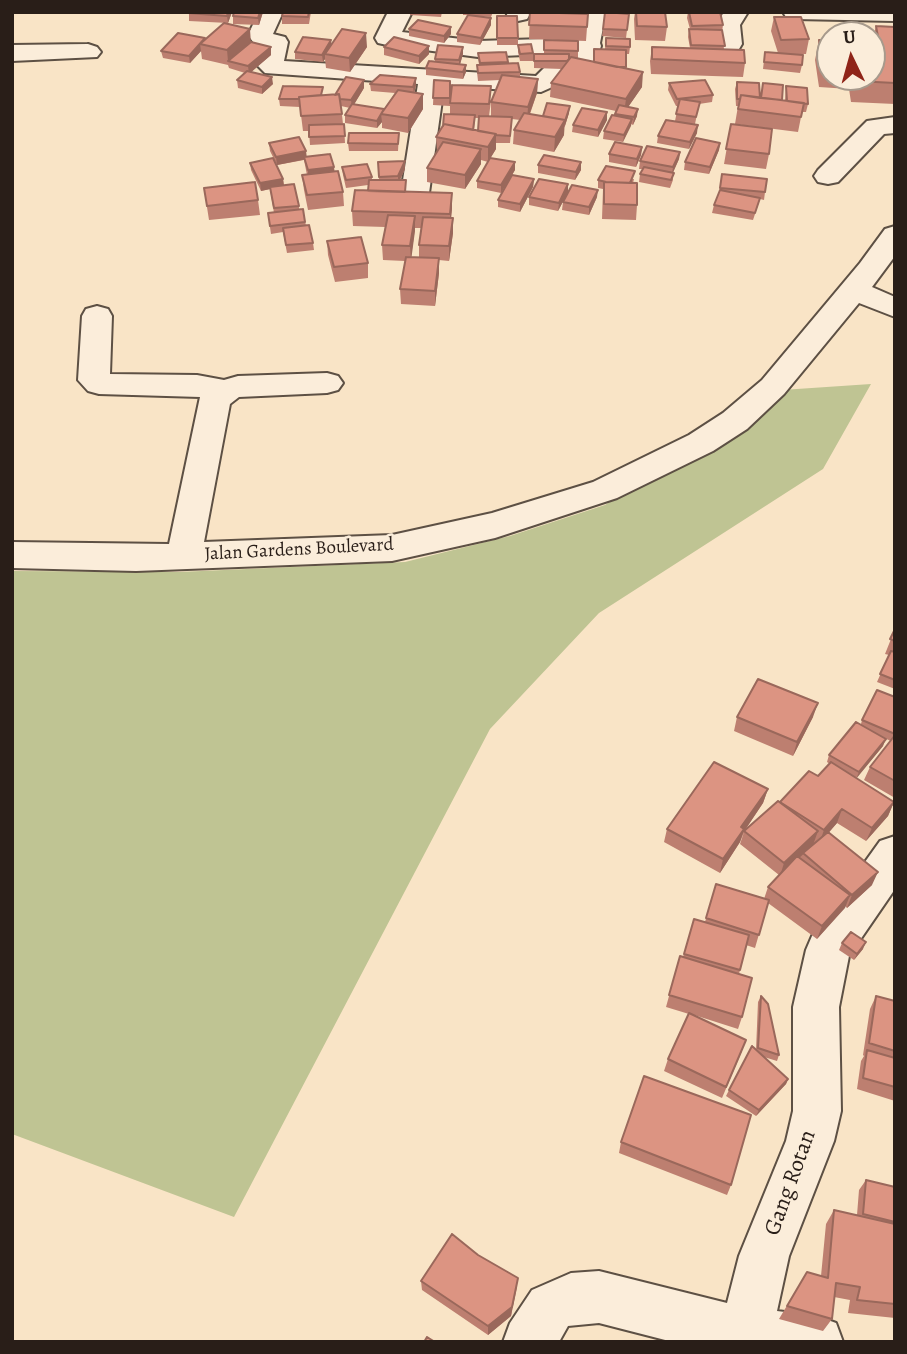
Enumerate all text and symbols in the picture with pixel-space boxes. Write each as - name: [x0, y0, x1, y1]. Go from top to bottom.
- north arrow: [816, 21, 886, 91]
- text: U: [842, 24, 857, 51]
- street label: Jalan Gardens Boulevard: [204, 534, 394, 566]
- street label: Gang Rotan: [759, 1126, 823, 1240]

